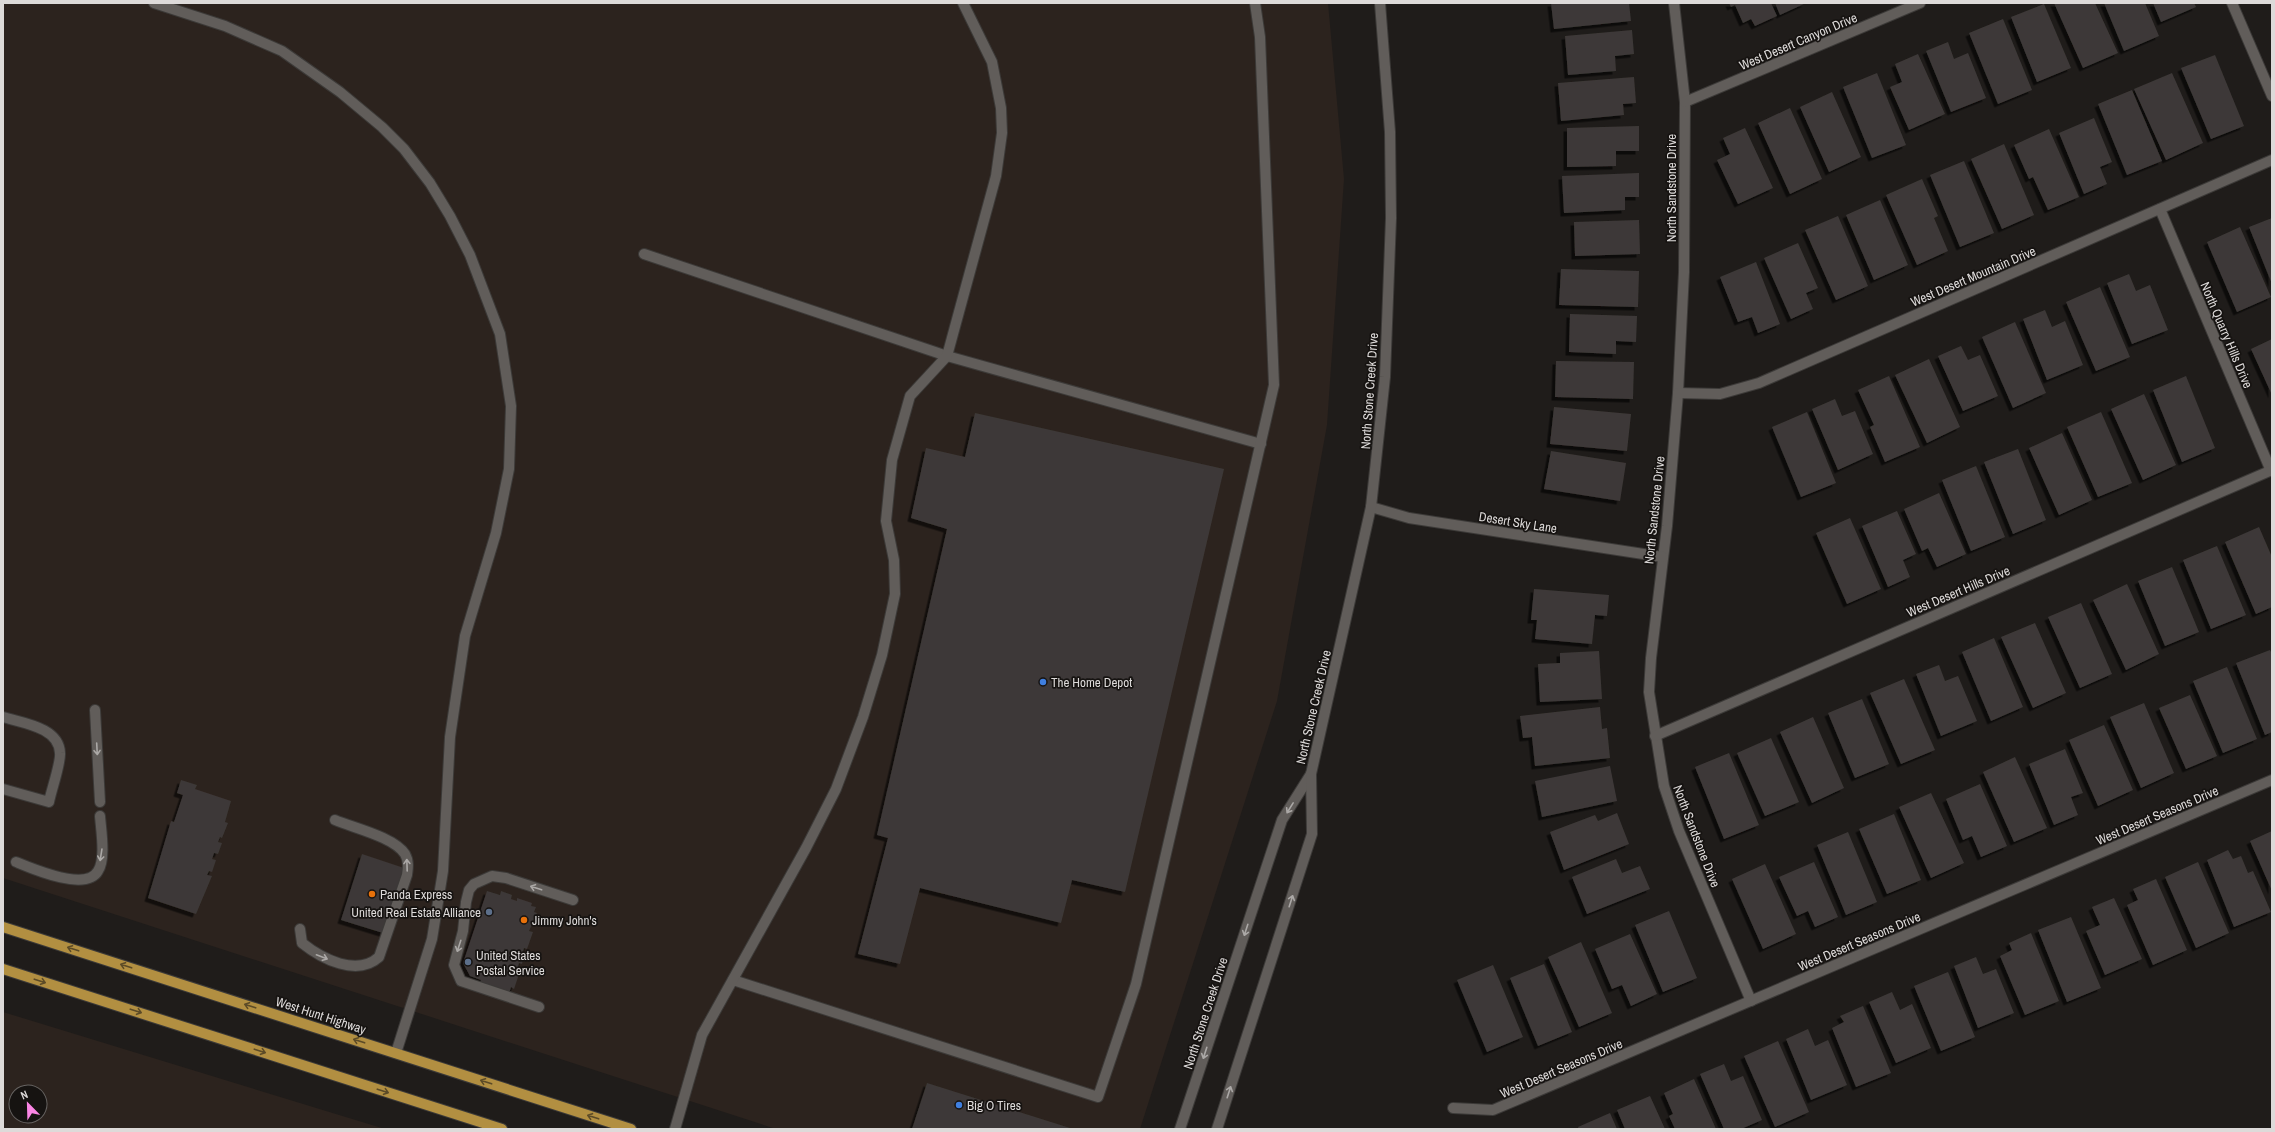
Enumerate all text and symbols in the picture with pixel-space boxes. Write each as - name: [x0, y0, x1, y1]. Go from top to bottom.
- street label: West Desert Canyon Drive: [1737, 9, 1860, 74]
- street label: North Sandstone Drive: [1663, 134, 1680, 242]
- street label: West Desert Mountain Drive: [1908, 242, 2038, 311]
- street label: North Quarry Hills Drive: [2196, 280, 2257, 391]
- street label: North Stone Creek Drive: [1357, 332, 1382, 450]
- street label: North Sandstone Drive: [1640, 455, 1669, 565]
- street label: Desert Sky Lane: [1478, 508, 1558, 537]
- street label: West Desert Hills Drive: [1904, 562, 2012, 621]
- street label: North Stone Creek Drive: [1292, 648, 1335, 766]
- place label: The Home Depot: [1051, 674, 1132, 691]
- marker: The Home Depot: [1038, 677, 1048, 687]
- one-way arrow: [93, 742, 100, 755]
- street label: West Desert Seasons Drive: [2093, 782, 2221, 849]
- street label: North Sandstone Drive: [1669, 783, 1724, 890]
- one-way arrow: [1286, 802, 1294, 813]
- one-way arrow: [97, 848, 105, 861]
- one-way arrow: [403, 859, 411, 872]
- one-way arrow: [529, 884, 542, 891]
- place label: Panda Express: [380, 886, 452, 903]
- marker: Panda Express: [367, 889, 377, 899]
- one-way arrow: [1287, 896, 1295, 908]
- place label: United Real Estate Alliance: [351, 904, 481, 921]
- marker: United Real Estate Alliance: [484, 907, 494, 917]
- street label: West Desert Seasons Drive: [1795, 908, 1923, 975]
- place label: Jimmy John's: [532, 912, 597, 929]
- marker: Jimmy John's: [519, 915, 529, 925]
- one-way arrow: [1242, 923, 1249, 936]
- one-way arrow: [455, 940, 462, 953]
- one-way arrow: [67, 945, 80, 952]
- place label: United States Postal Service: [476, 947, 545, 979]
- one-way arrow: [316, 953, 328, 961]
- street label: North Stone Creek Drive: [1179, 955, 1232, 1071]
- marker: United States Postal Service: [463, 957, 473, 967]
- one-way arrow: [120, 962, 133, 969]
- one-way arrow: [34, 977, 46, 985]
- street label: West Hunt Highway: [274, 993, 369, 1038]
- one-way arrow: [244, 1002, 257, 1009]
- one-way arrow: [129, 1008, 142, 1015]
- street label: West Desert Seasons Drive: [1497, 1035, 1625, 1102]
- one-way arrow: [352, 1037, 365, 1044]
- one-way arrow: [1201, 1047, 1209, 1059]
- one-way arrow: [253, 1048, 266, 1055]
- one-way arrow: [479, 1078, 492, 1085]
- north arrow: [8, 1084, 48, 1124]
- one-way arrow: [1226, 1086, 1234, 1098]
- text: N: [18, 1087, 30, 1103]
- one-way arrow: [377, 1088, 390, 1095]
- place label: Big O Tires: [967, 1097, 1021, 1114]
- marker: Big O Tires: [954, 1100, 964, 1110]
- one-way arrow: [587, 1113, 600, 1120]

